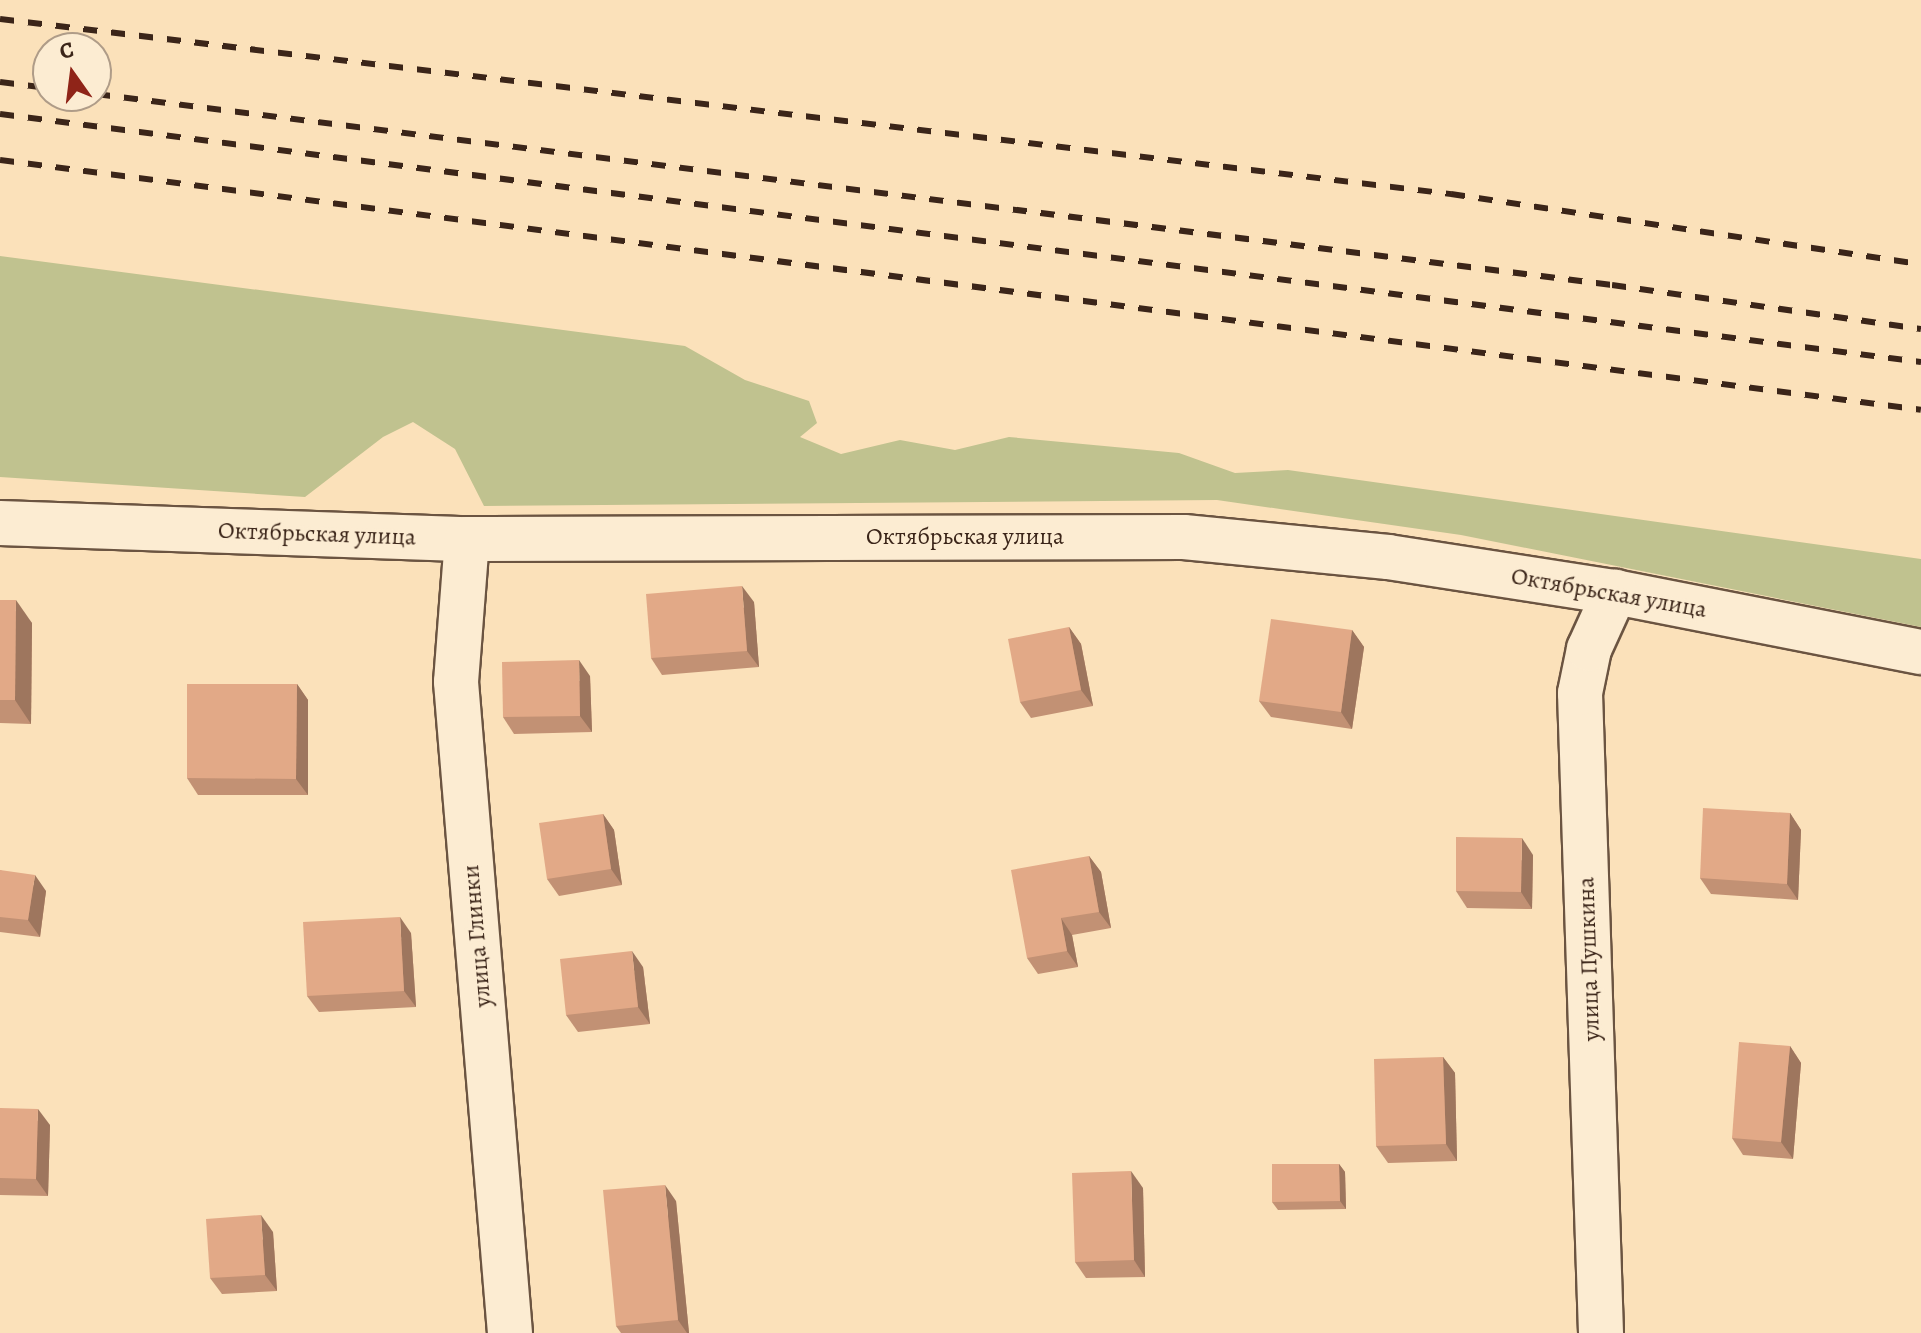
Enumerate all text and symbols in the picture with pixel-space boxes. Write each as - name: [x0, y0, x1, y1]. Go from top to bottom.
- north arrow: [32, 32, 112, 112]
- text: С: [56, 34, 77, 67]
- street label: Октябрьская улица: [218, 516, 416, 552]
- street label: Октябрьская улица: [866, 523, 1064, 551]
- street label: Октябрьская улица: [1509, 562, 1709, 624]
- street label: улица Глинки: [456, 863, 498, 1009]
- street label: улица Пушкина: [1572, 876, 1606, 1042]

